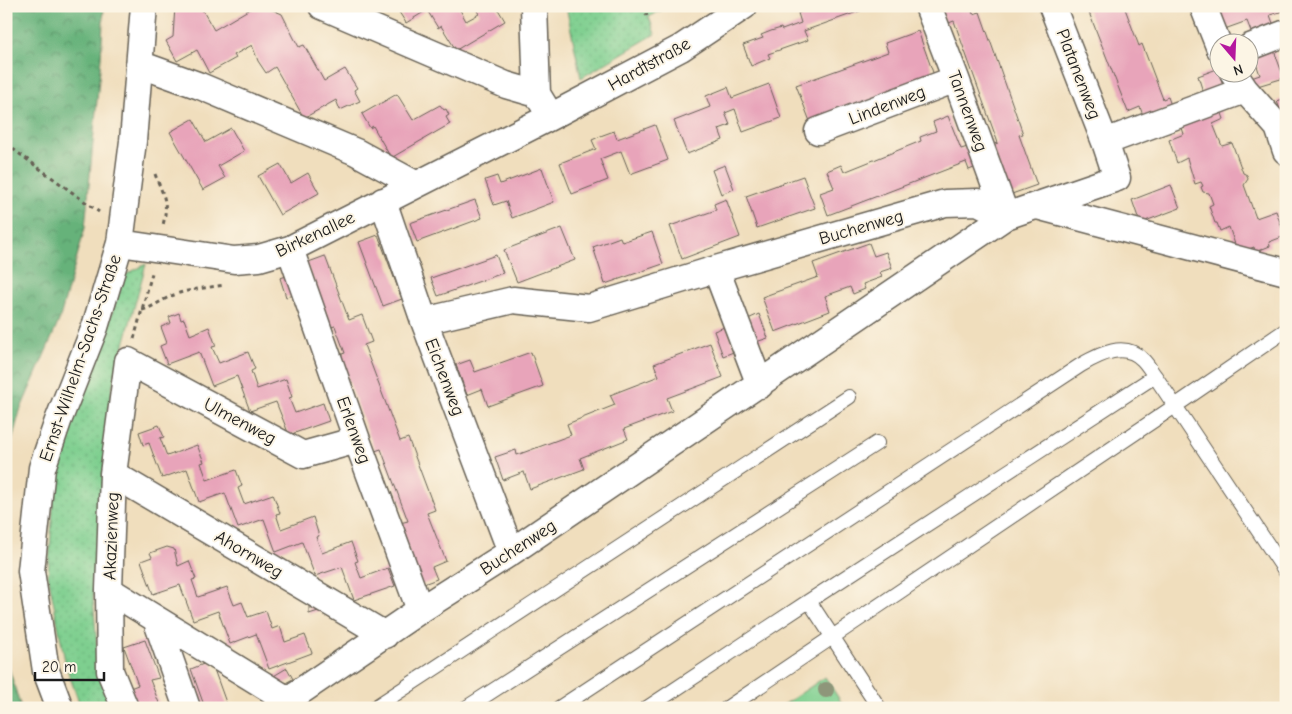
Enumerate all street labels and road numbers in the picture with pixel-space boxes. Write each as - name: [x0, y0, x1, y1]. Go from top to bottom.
- street label: Platanenweg: [1052, 26, 1105, 122]
- street label: Hardtstraße: [604, 33, 694, 96]
- street label: Tannenweg: [943, 68, 992, 155]
- street label: Lindenweg: [846, 81, 929, 130]
- street label: Buchenweg: [817, 205, 906, 250]
- street label: Birkenallee: [272, 207, 358, 262]
- street label: Ernst-Wilhelm-Sachs-Straße: [35, 252, 126, 464]
- street label: Eichenweg: [420, 335, 469, 419]
- street label: Ulmenweg: [200, 394, 280, 449]
- street label: Erlenweg: [332, 394, 375, 467]
- street label: Akazienweg: [99, 492, 124, 580]
- street label: Buchenweg: [476, 515, 560, 580]
- street label: Ahornweg: [211, 526, 287, 583]

